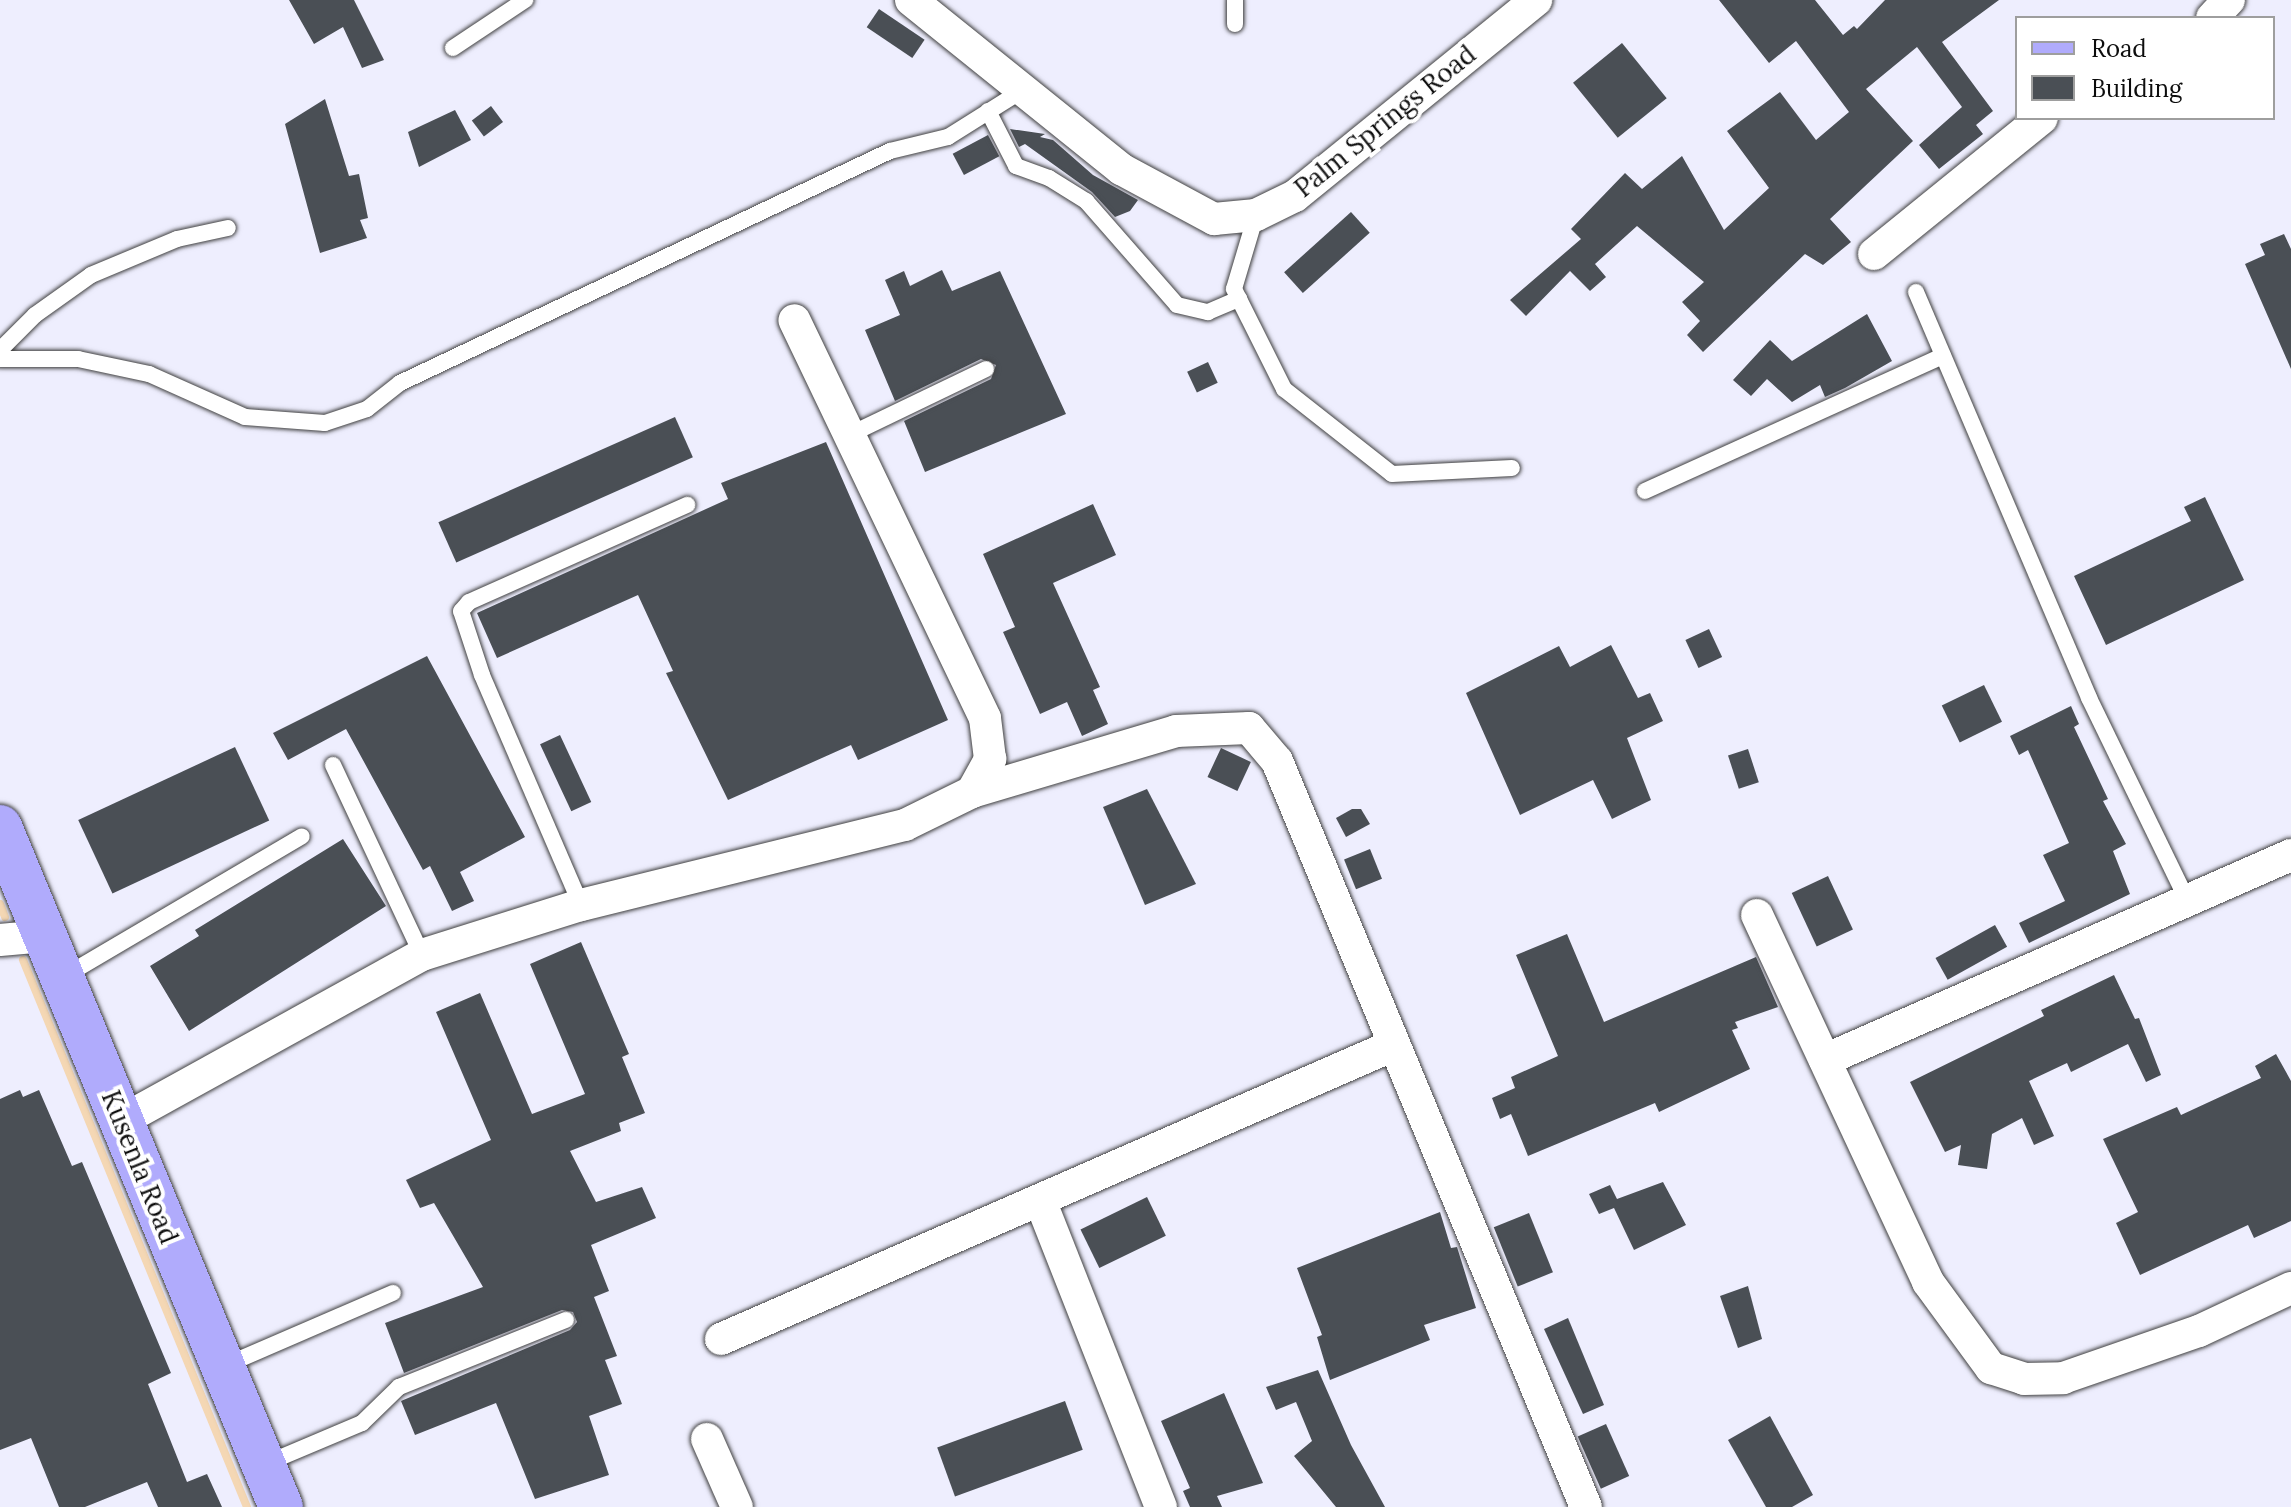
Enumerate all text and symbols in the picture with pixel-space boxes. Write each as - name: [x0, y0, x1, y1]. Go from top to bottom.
- legend: [2015, 16, 2275, 120]
- text: Road: [2091, 33, 2147, 64]
- street label: Palm Springs Road: [1288, 38, 1482, 204]
- text: Building: [2091, 73, 2182, 104]
- street label: Kusenla Road: [95, 1086, 185, 1248]

